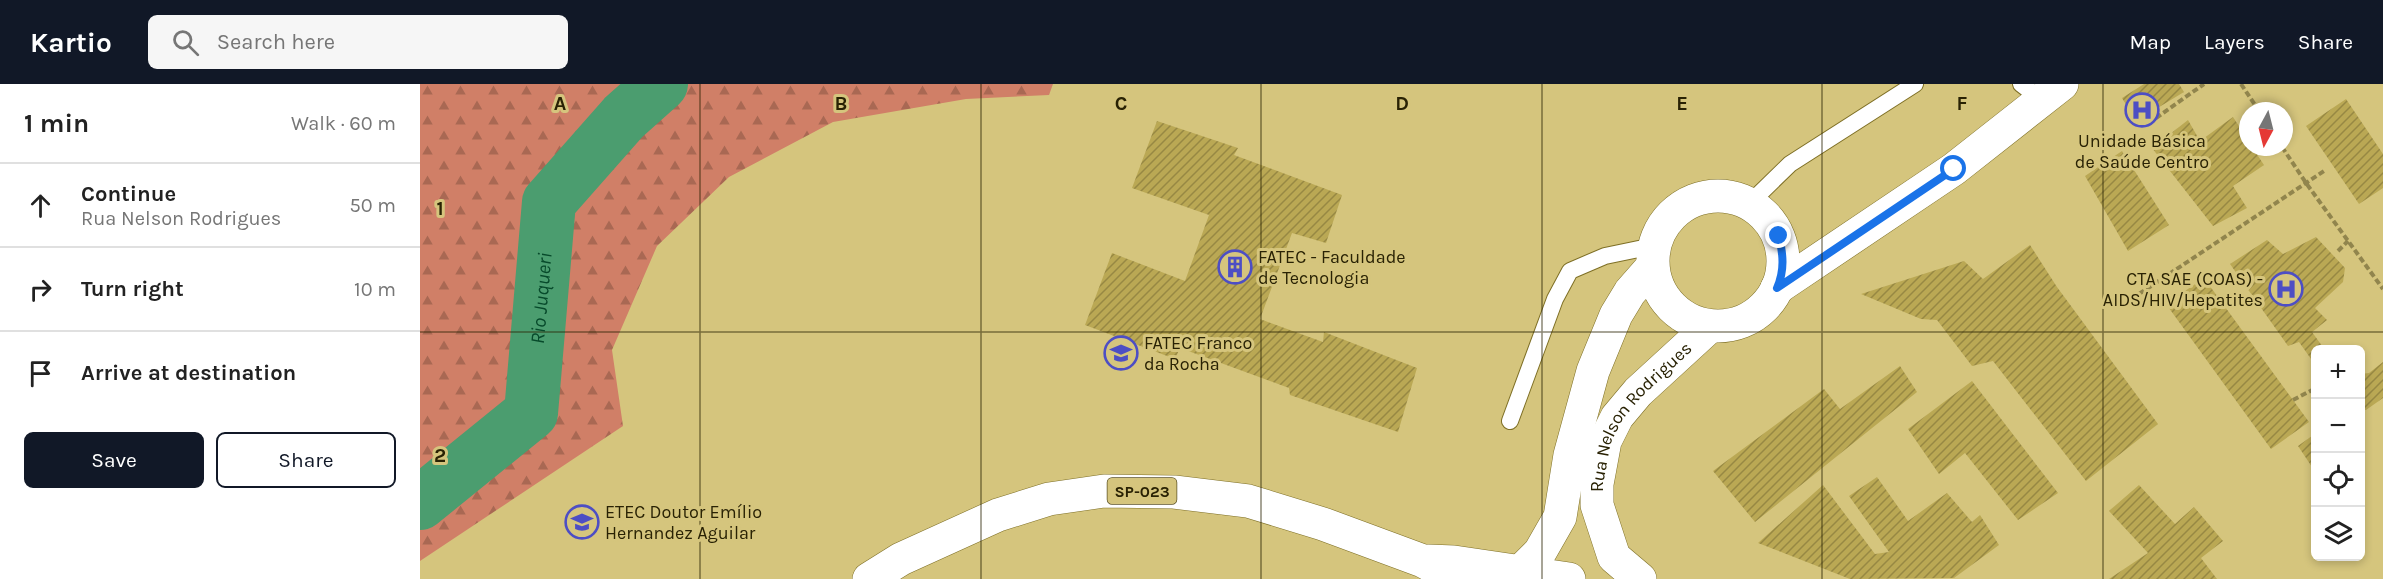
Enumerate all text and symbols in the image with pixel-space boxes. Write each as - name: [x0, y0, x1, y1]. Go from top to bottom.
- search box: [148, 15, 568, 69]
- text: Kartio: [30, 26, 112, 59]
- icon: search: [169, 26, 202, 59]
- text: Search here: [217, 29, 335, 55]
- text: Map: [2129, 30, 2171, 54]
- text: Layers: [2204, 30, 2265, 54]
- text: Share: [2298, 30, 2353, 54]
- text: A: [554, 92, 567, 115]
- text: B: [835, 92, 847, 115]
- text: C: [1115, 92, 1127, 115]
- text: D: [1395, 92, 1409, 115]
- text: E: [1676, 92, 1688, 115]
- text: F: [1957, 92, 1968, 115]
- hospital icon: Unidade Básica de Saúde Centro: [2124, 92, 2160, 128]
- north arrow: [2239, 102, 2293, 156]
- text: 1 min: [24, 108, 89, 139]
- text: Walk · 60 m: [291, 112, 396, 135]
- place label: Unidade Básica de Saúde Centro: [2075, 130, 2209, 173]
- route start: [1940, 155, 1966, 181]
- text: Continue: [81, 181, 176, 207]
- icon: ahead: [24, 189, 57, 222]
- text: 50 m: [349, 194, 396, 217]
- text: 1: [436, 197, 444, 220]
- text: Rua Nelson Rodrigues: [81, 207, 281, 230]
- route end: [1765, 222, 1791, 248]
- place label: FATEC - Faculdade de Tecnologia: [1258, 246, 1406, 289]
- building icon: FATEC - Faculdade de Tecnologia: [1217, 249, 1253, 285]
- water label: Rio Juqueri: [526, 252, 557, 345]
- place label: CTA SAE (COAS) - AIDS/HIV/Hepatites: [2103, 268, 2263, 311]
- hospital icon: CTA SAE (COAS) - AIDS/HIV/Hepatites: [2268, 271, 2304, 307]
- icon: right: [24, 273, 57, 306]
- text: Turn right: [81, 276, 184, 302]
- text: 10 m: [354, 278, 396, 301]
- place label: FATEC Franco da Rocha: [1144, 332, 1252, 375]
- school or university icon: FATEC Franco da Rocha: [1103, 335, 1139, 371]
- street label: Rua Nelson Rodrigues: [1586, 337, 1696, 492]
- map controls: [2311, 345, 2365, 561]
- button: +: [2311, 345, 2365, 399]
- icon: arrive: [24, 357, 57, 390]
- text: Arrive at destination: [81, 360, 296, 386]
- button: −: [2311, 399, 2365, 453]
- button: Save: [24, 432, 204, 488]
- button: Share: [216, 432, 396, 488]
- text: 2: [434, 444, 446, 467]
- button: locate: [2311, 453, 2365, 507]
- road number: SP-023: [1108, 478, 1176, 504]
- place label: ETEC Doutor Emílio Hernandez Aguilar: [605, 501, 762, 544]
- school or university icon: ETEC Doutor Emílio Hernandez Aguilar: [564, 504, 600, 540]
- button: layers: [2311, 507, 2365, 561]

